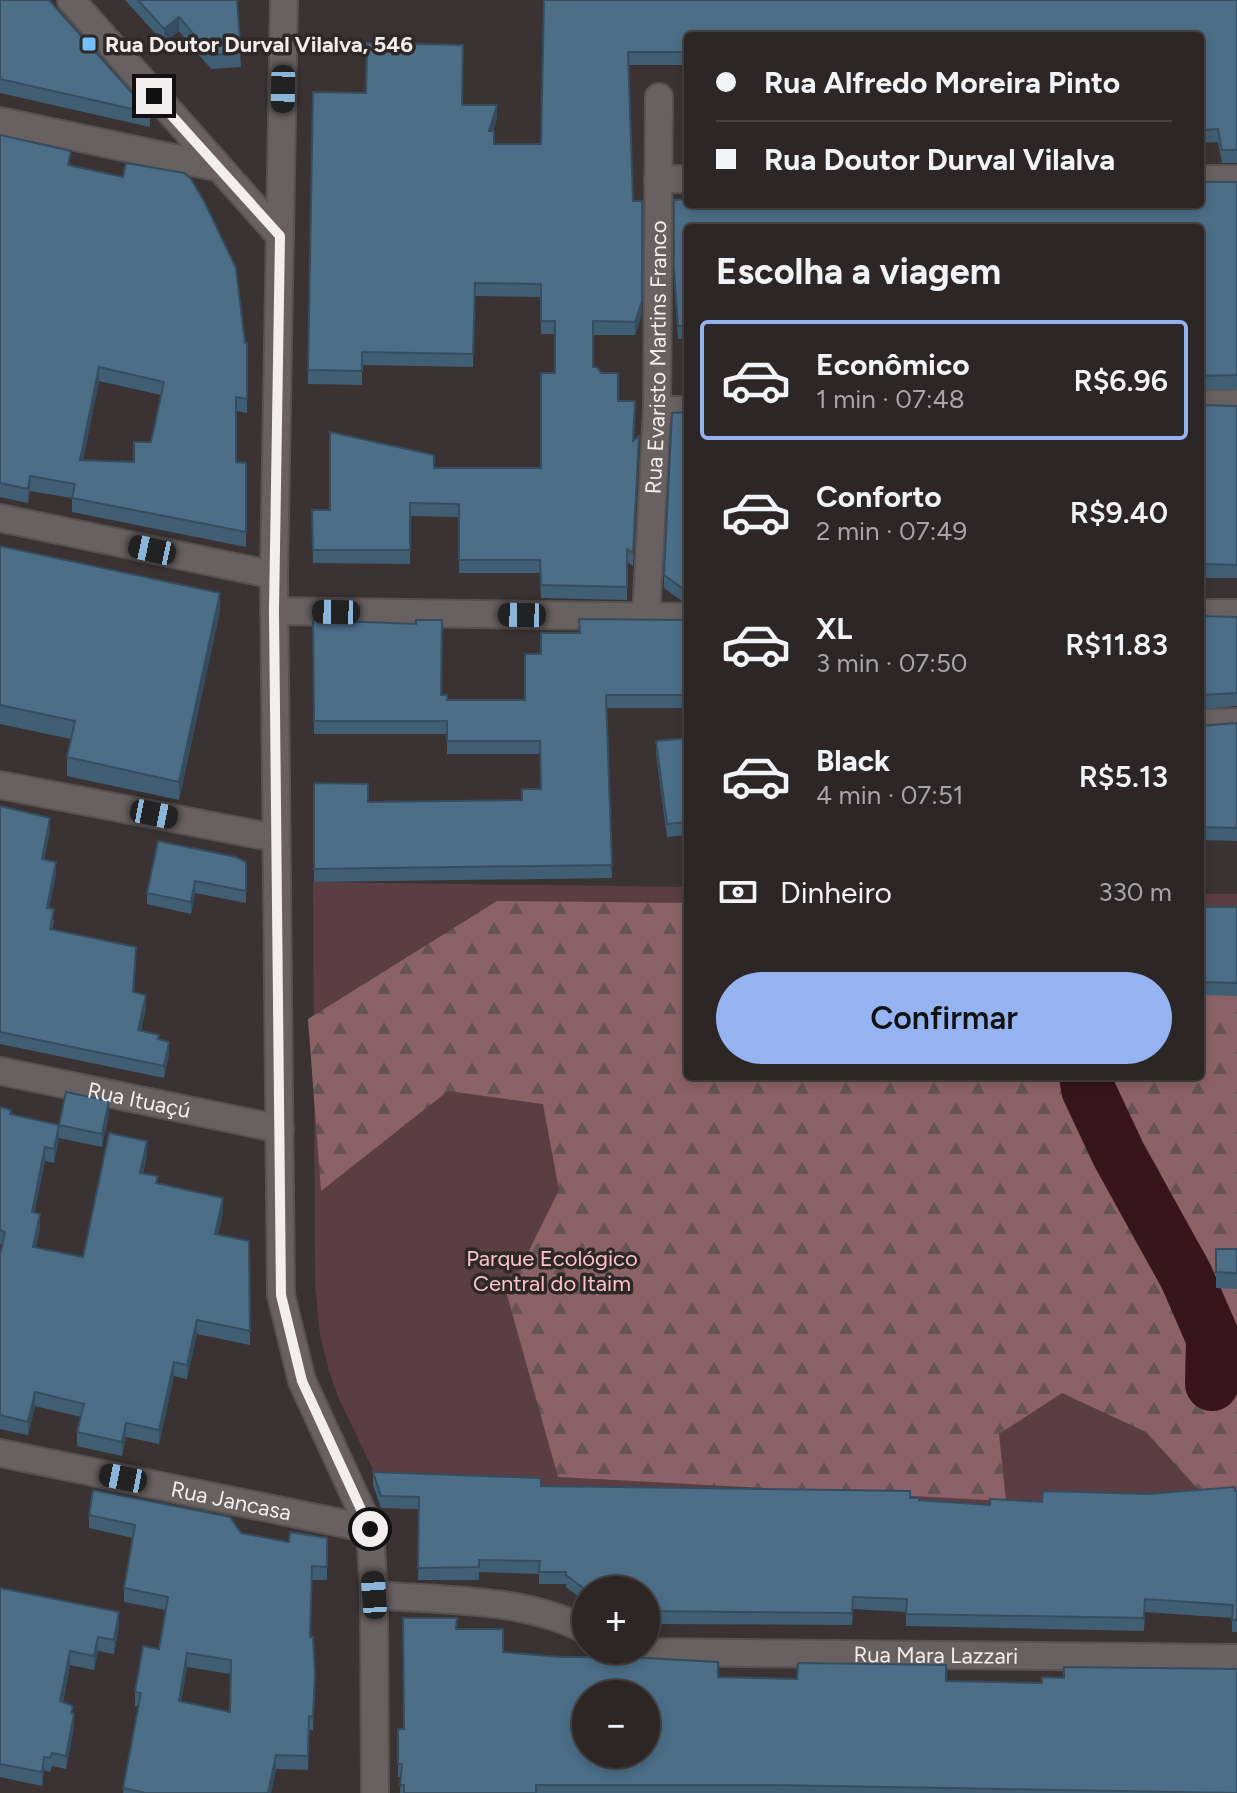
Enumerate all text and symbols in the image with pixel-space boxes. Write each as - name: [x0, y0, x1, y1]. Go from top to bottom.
- place label: Rua Doutor Durval Vilalva, 546: [105, 31, 413, 58]
- marker: Rua Doutor Durval Vilalva, 546: [80, 35, 98, 53]
- text: Rua Alfredo Moreira Pinto: [764, 64, 1120, 101]
- car: [271, 65, 295, 113]
- route end: [136, 78, 172, 114]
- text: Rua Doutor Durval Vilalva: [764, 141, 1115, 178]
- street label: Rua Evaristo Martins Franco: [639, 220, 672, 495]
- text: Escolha a viagem: [716, 250, 1001, 293]
- icon: car: [720, 344, 792, 416]
- text: Econômico: [816, 346, 970, 383]
- text: R$6.96: [1074, 362, 1168, 399]
- text: 1 min · 07:48: [816, 383, 965, 415]
- icon: car: [720, 476, 792, 548]
- text: Conforto: [816, 478, 942, 515]
- text: R$9.40: [1070, 494, 1168, 531]
- text: 2 min · 07:49: [816, 515, 967, 547]
- car: [126, 533, 178, 567]
- car: [312, 600, 360, 624]
- car: [498, 603, 546, 627]
- icon: car: [720, 608, 792, 680]
- text: XL: [816, 610, 852, 647]
- text: R$11.83: [1065, 626, 1168, 663]
- text: 3 min · 07:50: [816, 647, 968, 679]
- icon: car: [720, 740, 792, 812]
- text: Black: [816, 742, 890, 779]
- text: R$5.13: [1079, 758, 1168, 795]
- text: 4 min · 07:51: [816, 779, 964, 811]
- car: [128, 798, 180, 830]
- icon: cash: [716, 870, 760, 914]
- text: Dinheiro: [780, 874, 892, 911]
- text: 330 m: [1098, 876, 1172, 908]
- button: Confirmar: [716, 972, 1172, 1064]
- street label: Rua Ituaçú: [85, 1076, 193, 1124]
- park label: Parque Ecológico Central do Itaim: [466, 1245, 638, 1297]
- car: [97, 1462, 149, 1494]
- street label: Rua Jancasa: [169, 1475, 294, 1526]
- route start: [352, 1511, 388, 1547]
- car: [360, 1570, 388, 1620]
- map controls: [572, 1576, 660, 1768]
- button: +: [572, 1576, 660, 1664]
- street label: Rua Mara Lazzari: [853, 1641, 1018, 1669]
- button: −: [572, 1680, 660, 1768]

